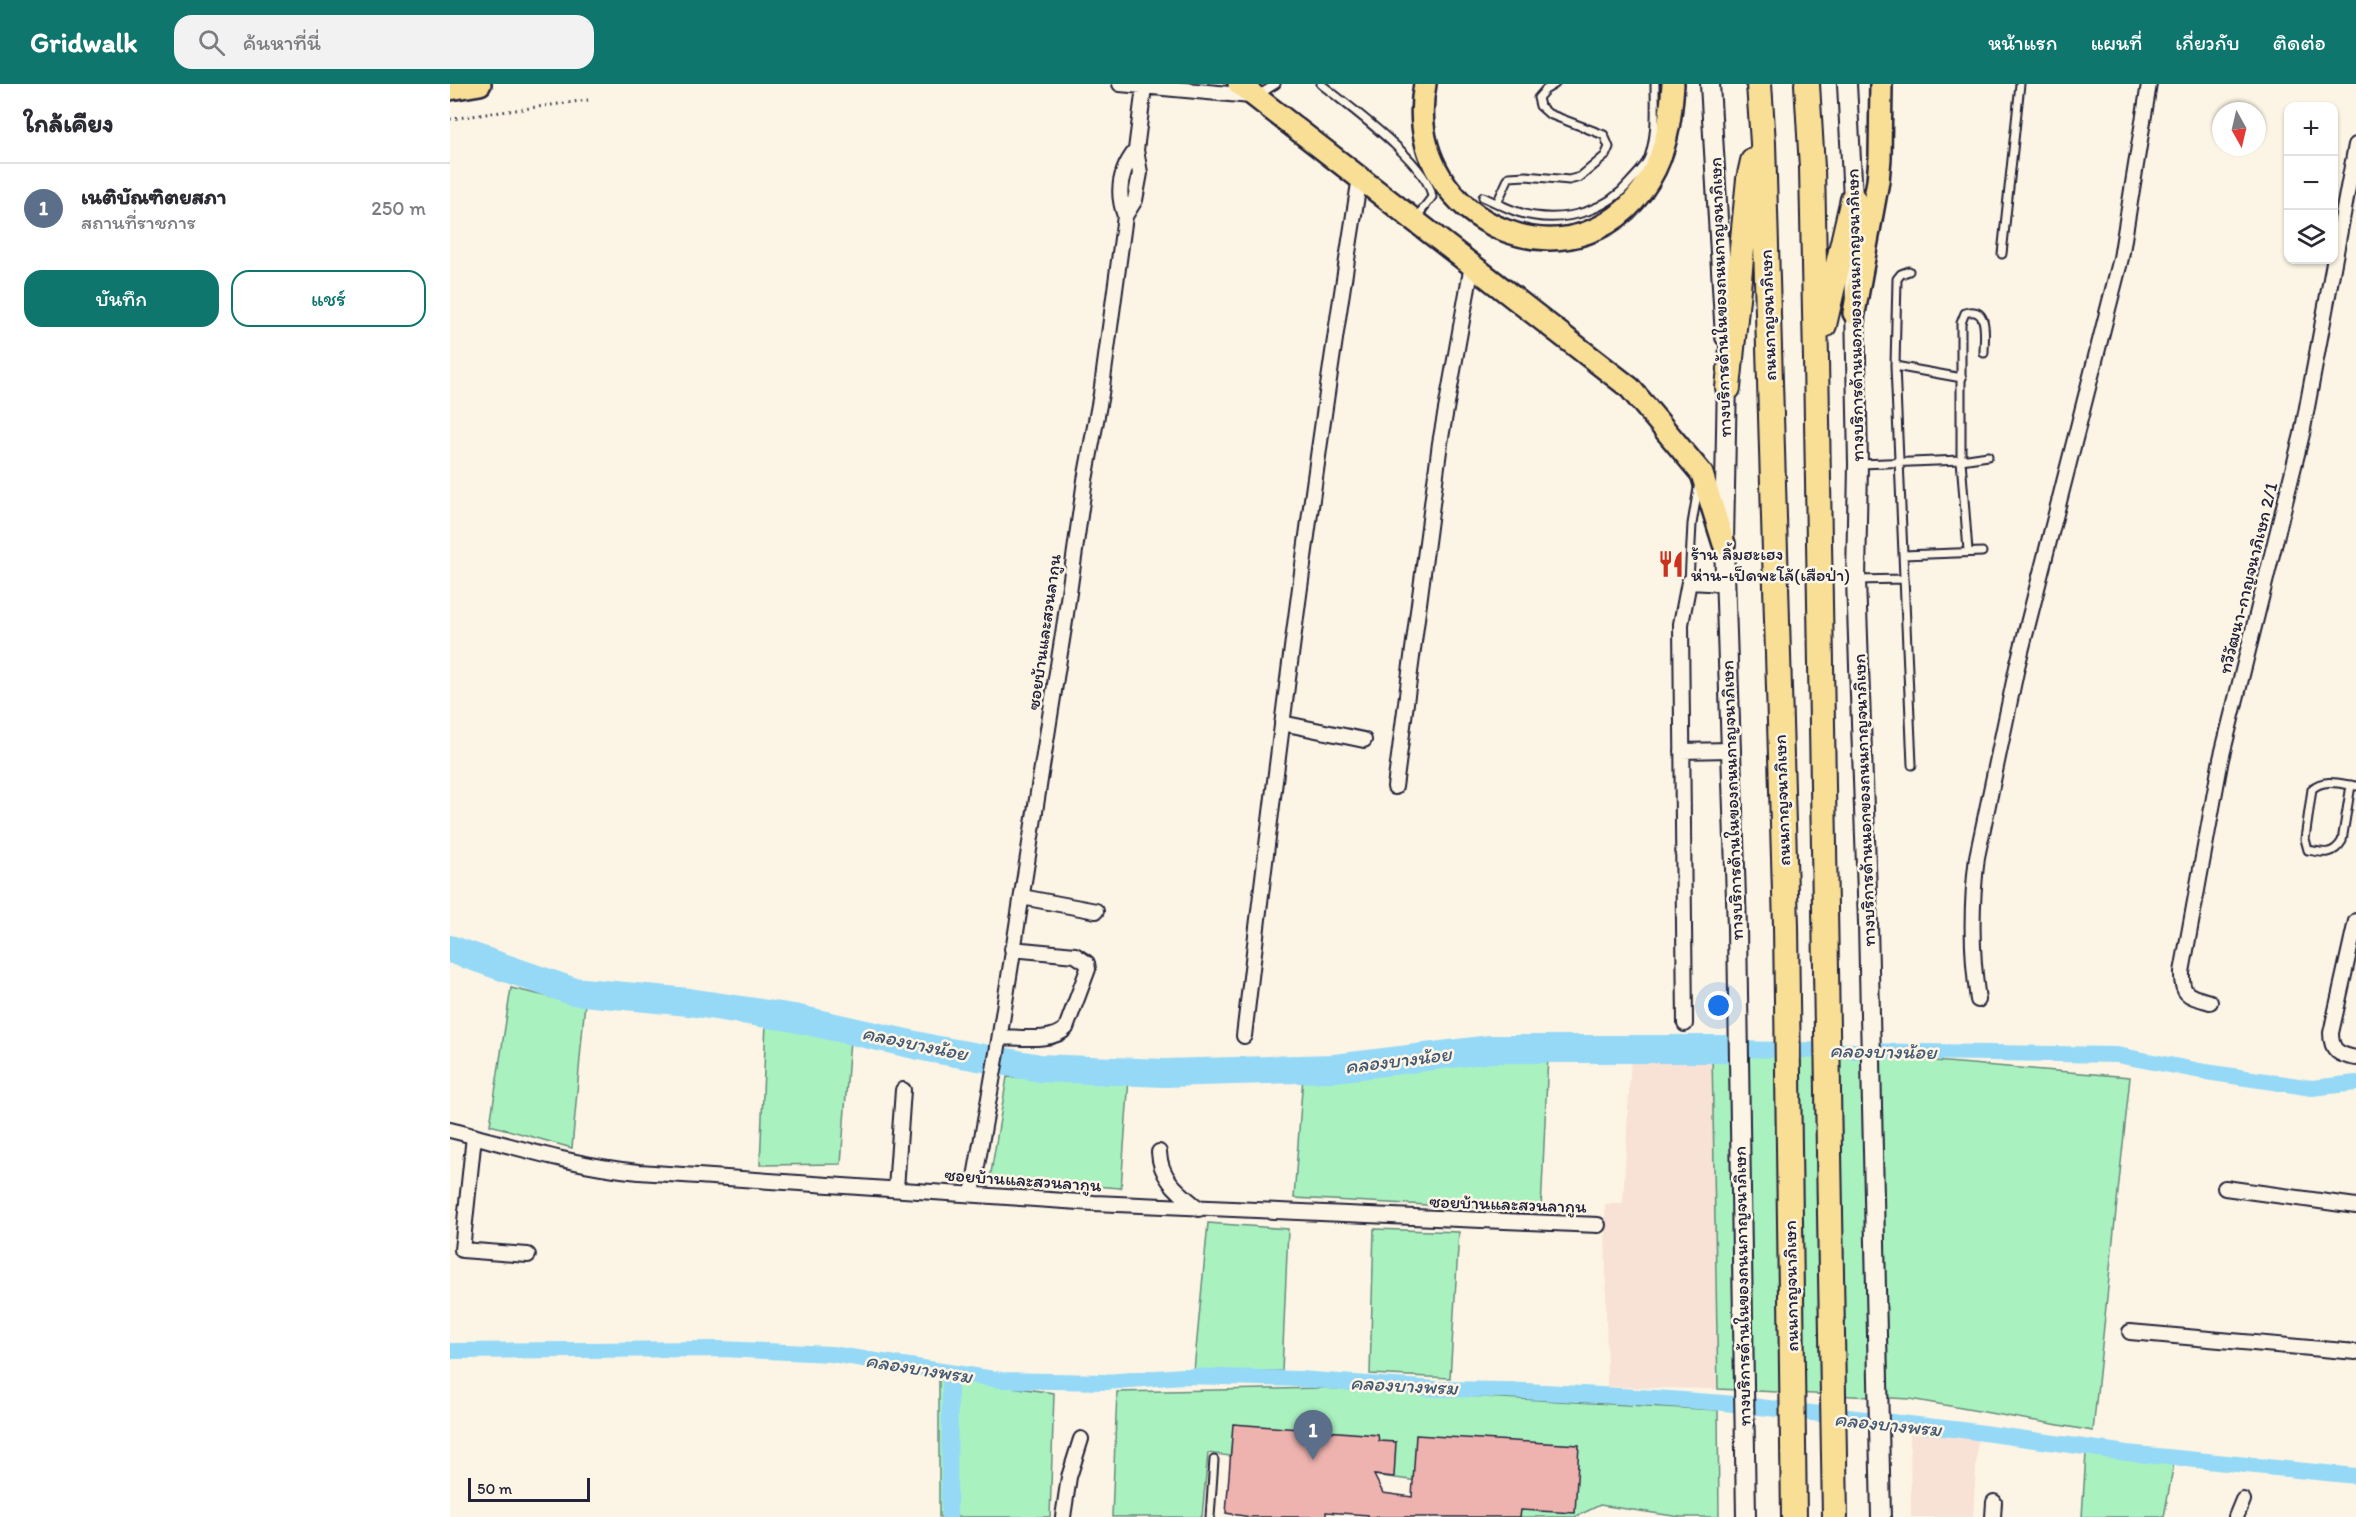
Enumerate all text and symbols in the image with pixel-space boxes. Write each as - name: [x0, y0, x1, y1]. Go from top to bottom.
- search box: [174, 15, 594, 69]
- text: Gridwalk: [30, 25, 138, 59]
- icon: search: [195, 26, 228, 59]
- text: ค้นหาที่นี่: [243, 29, 321, 56]
- text: หน้าแรก: [1988, 30, 2058, 55]
- text: แผนที่: [2091, 30, 2142, 55]
- text: เกี่ยวกับ: [2175, 30, 2240, 55]
- text: ติดต่อ: [2273, 30, 2326, 55]
- north arrow: [2212, 102, 2266, 156]
- map controls: [2284, 102, 2338, 264]
- button: +: [2284, 102, 2338, 156]
- text: ใกล้เคียง: [24, 107, 114, 139]
- button: −: [2284, 156, 2338, 210]
- street label: ทางบริการด้านในของถนนกาญจนาภิเษก: [1704, 157, 1736, 437]
- street label: ทางบริการด้านนอกของถนนกาญจนาภิเษก: [1841, 168, 1869, 462]
- text: เนติบัณฑิตยสภา: [81, 183, 226, 210]
- text: 1: [39, 196, 48, 220]
- text: 250 m: [371, 196, 426, 220]
- text: สถานที่ราชการ: [81, 210, 196, 234]
- button: layers: [2284, 210, 2338, 264]
- street label: ถนนกาญจนาภิเษก: [1755, 249, 1781, 381]
- button: บันทึก: [24, 270, 219, 327]
- button: แชร์: [231, 270, 426, 327]
- street label: ทวีวัฒนา-กาญจนาภิเษก 2/1: [2214, 480, 2282, 676]
- place label: ร้าน ลิ้มฮะเฮง ห่าน-เป็ดพะโล้(เสือป่า): [1691, 542, 1850, 586]
- restaurant icon: ร้าน ลิ้มฮะเฮง ห่าน-เป็ดพะโล้(เสือป่า): [1656, 549, 1686, 579]
- street label: ซอยบ้านและสวนลากูน: [1022, 552, 1066, 711]
- street label: ทางบริการด้านนอกของถนนกาญจนาภิเษก: [1848, 653, 1880, 947]
- street label: ทางบริการด้านในของถนนกาญจนาภิเษก: [1716, 660, 1748, 940]
- street label: ถนนกาญจนาภิเษก: [1769, 734, 1795, 866]
- your location: [1704, 991, 1733, 1020]
- water label: คลองบางน้อย: [860, 1020, 971, 1066]
- water label: คลองบางน้อย: [1829, 1038, 1938, 1064]
- water label: คลองบางน้อย: [1343, 1041, 1454, 1078]
- street label: ทางบริการด้านในของถนนกาญจนาภิเษก: [1729, 1146, 1755, 1426]
- street label: ซอยบ้านและสวนลากูน: [944, 1164, 1103, 1197]
- street label: ซอยบ้านและสวนลากูน: [1429, 1190, 1588, 1218]
- street label: ถนนกาญจนาภิเษก: [1779, 1220, 1803, 1352]
- water label: คลองบางพรม: [864, 1348, 976, 1389]
- water label: คลองบางพรม: [1350, 1370, 1460, 1400]
- water label: คลองบางพรม: [1833, 1406, 1944, 1442]
- pin: 1: [1294, 1410, 1332, 1460]
- scale bar: [468, 1475, 590, 1502]
- text: 50 m: [477, 1479, 512, 1498]

